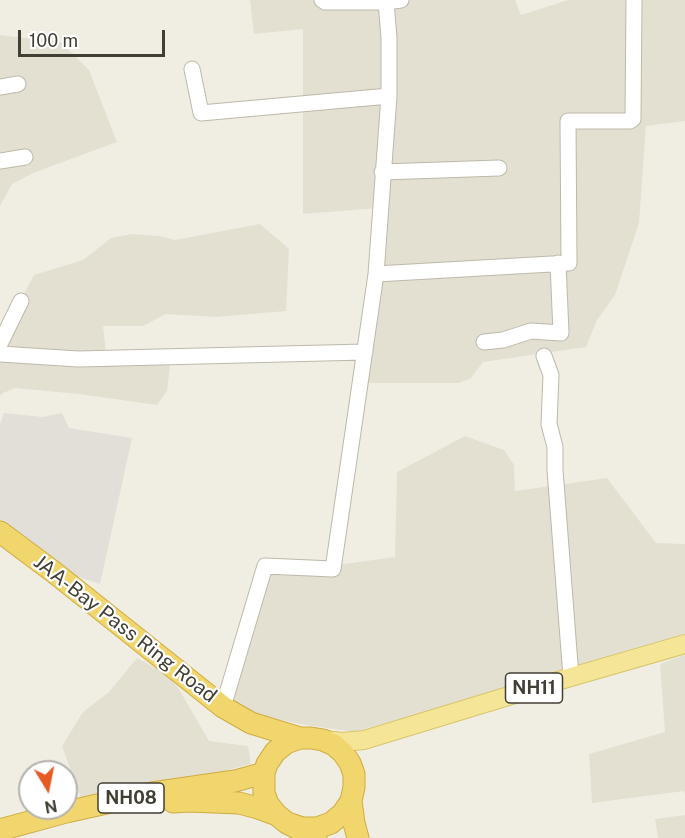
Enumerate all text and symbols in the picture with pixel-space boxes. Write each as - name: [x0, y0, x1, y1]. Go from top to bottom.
- scale bar: [21, 18, 168, 56]
- text: 100 m: [29, 30, 78, 51]
- street label: JAA-Bay Pass Ring Road: [29, 550, 221, 708]
- road number: NH11: [506, 673, 562, 703]
- north arrow: [18, 760, 78, 820]
- road number: NH08: [98, 783, 164, 813]
- text: N: [43, 796, 59, 817]

